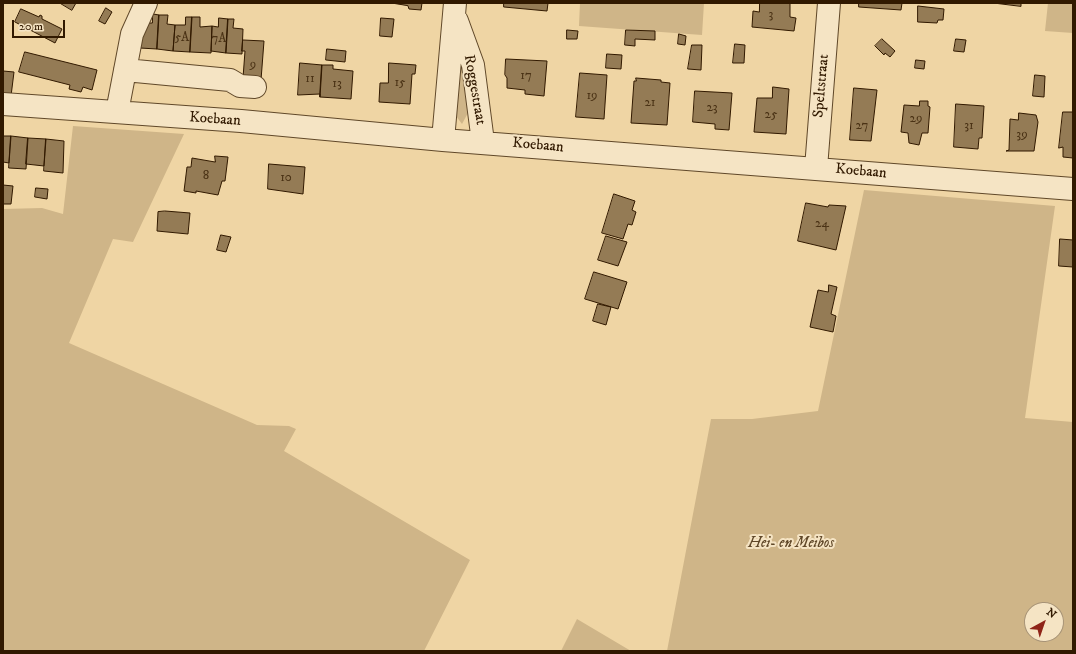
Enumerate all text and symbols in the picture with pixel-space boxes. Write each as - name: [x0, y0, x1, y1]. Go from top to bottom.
- house number: 3: [769, 7, 773, 23]
- scale bar: [14, 12, 67, 38]
- text: 20 m: [19, 19, 43, 34]
- house number: 5A: [175, 30, 189, 46]
- house number: 7A: [211, 31, 227, 47]
- street label: Roggestraat: [459, 53, 489, 127]
- street label: Speltstraat: [810, 53, 834, 119]
- house number: 9: [250, 57, 256, 73]
- house number: 17: [520, 68, 532, 84]
- house number: 11: [305, 71, 315, 87]
- house number: 15: [394, 75, 406, 91]
- house number: 13: [332, 76, 342, 92]
- house number: 19: [586, 88, 598, 104]
- house number: 21: [644, 95, 656, 111]
- house number: 23: [706, 100, 718, 116]
- house number: 25: [765, 107, 777, 123]
- street label: Koebaan: [189, 109, 241, 131]
- house number: 29: [910, 111, 922, 127]
- house number: 27: [856, 118, 868, 134]
- house number: 31: [964, 118, 974, 134]
- house number: 39: [1016, 127, 1028, 143]
- street label: Koebaan: [512, 135, 564, 157]
- street label: Koebaan: [835, 161, 887, 183]
- house number: 8: [203, 168, 209, 184]
- house number: 10: [280, 170, 292, 186]
- house number: 24: [815, 216, 829, 232]
- park label: Hei- en Meibos: [748, 535, 834, 553]
- north arrow: [1024, 602, 1064, 642]
- text: N: [1043, 605, 1059, 622]

